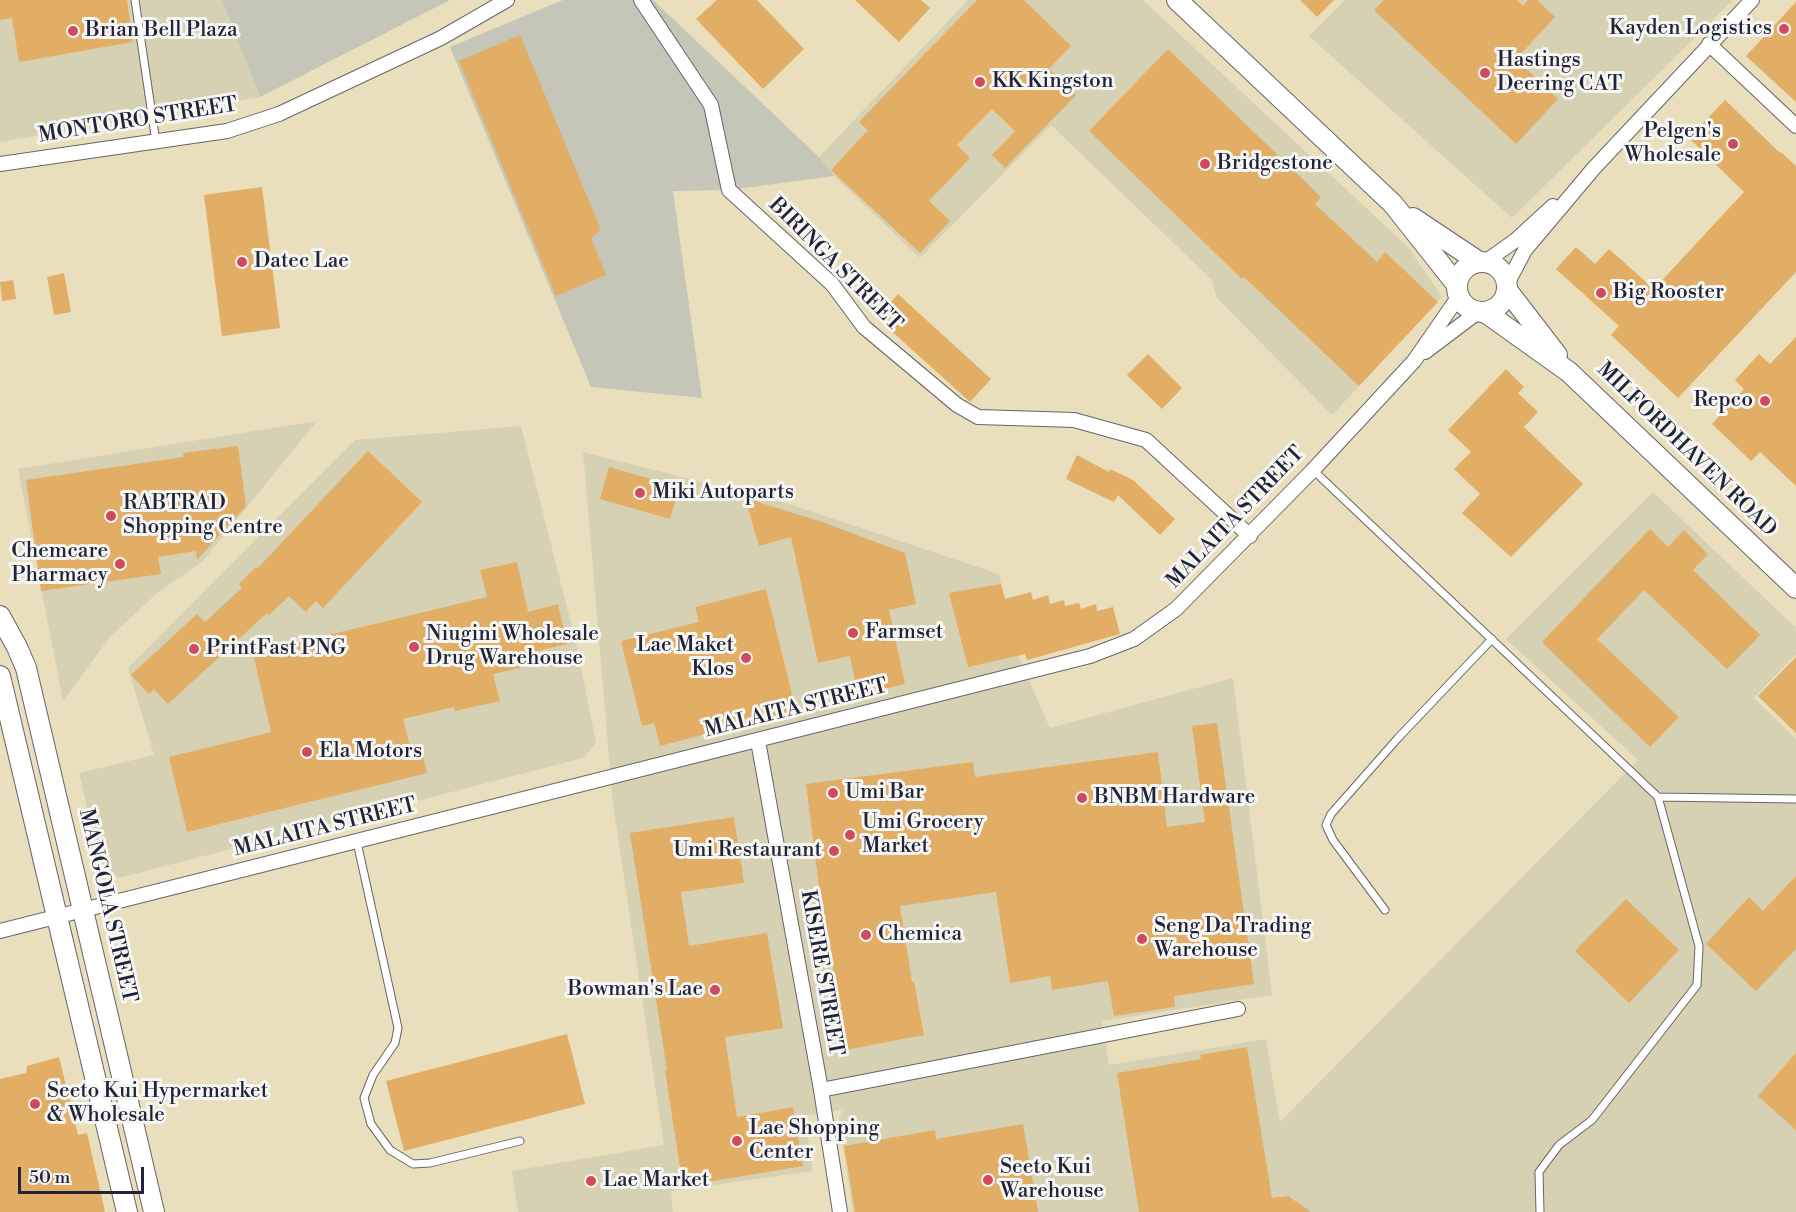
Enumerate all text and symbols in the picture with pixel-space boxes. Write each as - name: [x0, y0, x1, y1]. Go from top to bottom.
- place label: Kayden Logistics: [1609, 16, 1772, 42]
- place label: Brian Bell Plaza: [85, 18, 238, 44]
- marker: Kayden Logistics: [1777, 22, 1791, 36]
- marker: Brian Bell Plaza: [66, 24, 80, 38]
- place label: Hastings Deering CAT: [1497, 48, 1622, 98]
- marker: Hastings Deering CAT: [1478, 66, 1492, 80]
- place label: KK Kingston: [992, 69, 1113, 95]
- marker: KK Kingston: [973, 75, 987, 89]
- street label: MONTORO STREET: [37, 93, 239, 149]
- place label: Pelgen's Wholesale: [1624, 119, 1721, 169]
- marker: Pelgen's Wholesale: [1726, 137, 1740, 151]
- place label: Bridgestone: [1217, 151, 1333, 177]
- marker: Bridgestone: [1198, 157, 1212, 171]
- street label: BIRINGA STREET: [763, 193, 907, 337]
- place label: Datec Lae: [254, 249, 349, 275]
- marker: Datec Lae: [235, 255, 249, 269]
- place label: Big Rooster: [1613, 280, 1724, 306]
- marker: Big Rooster: [1594, 286, 1608, 300]
- street label: MILFORDHAVEN ROAD: [1591, 358, 1781, 542]
- place label: Repco: [1694, 388, 1753, 414]
- marker: Repco: [1758, 394, 1772, 408]
- street label: MALAITA STREET: [1162, 442, 1310, 594]
- place label: Miki Autoparts: [652, 480, 794, 506]
- marker: Miki Autoparts: [633, 486, 647, 500]
- place label: RABTRAD Shopping Centre: [123, 491, 283, 541]
- marker: RABTRAD Shopping Centre: [104, 509, 118, 523]
- place label: Chemcare Pharmacy: [11, 539, 108, 589]
- marker: Chemcare Pharmacy: [113, 557, 127, 571]
- place label: Farmset: [865, 620, 943, 646]
- place label: Niugini Wholesale Drug Warehouse: [426, 622, 599, 672]
- marker: Farmset: [846, 626, 860, 640]
- place label: Lae Maket Klos: [637, 633, 734, 683]
- place label: PrintFast PNG: [206, 636, 346, 662]
- marker: Niugini Wholesale Drug Warehouse: [407, 640, 421, 654]
- marker: PrintFast PNG: [187, 642, 201, 656]
- marker: Lae Maket Klos: [739, 651, 753, 665]
- street label: MALAITA STREET: [702, 674, 890, 744]
- place label: Ela Motors: [319, 739, 422, 765]
- marker: Ela Motors: [300, 745, 314, 759]
- place label: Umi Bar: [845, 780, 924, 806]
- place label: BNBM Hardware: [1094, 785, 1255, 811]
- marker: Umi Bar: [826, 786, 840, 800]
- marker: BNBM Hardware: [1075, 791, 1089, 805]
- street label: MALAITA STREET: [231, 793, 419, 863]
- street label: MANGOLA STREET: [72, 807, 142, 1005]
- place label: Umi Grocery Market: [862, 810, 984, 860]
- marker: Umi Grocery Market: [843, 828, 857, 842]
- place label: Umi Restaurant: [673, 838, 822, 864]
- marker: Umi Restaurant: [827, 844, 841, 858]
- street label: KISERE STREET: [794, 888, 848, 1058]
- place label: Seng Da Trading Warehouse: [1154, 914, 1311, 964]
- place label: Chemica: [878, 922, 962, 948]
- marker: Chemica: [859, 928, 873, 942]
- marker: Seng Da Trading Warehouse: [1135, 932, 1149, 946]
- place label: Bowman's Lae: [567, 977, 703, 1003]
- marker: Bowman's Lae: [708, 983, 722, 997]
- place label: Seeto Kui Hypermarket & Wholesale: [47, 1079, 268, 1129]
- marker: Seeto Kui Hypermarket & Wholesale: [28, 1097, 42, 1111]
- place label: Lae Shopping Center: [749, 1116, 879, 1166]
- marker: Lae Shopping Center: [730, 1134, 744, 1148]
- scale bar: [21, 1155, 147, 1193]
- place label: Seeto Kui Warehouse: [1000, 1155, 1104, 1205]
- text: 50 m: [29, 1166, 70, 1189]
- place label: Lae Market: [603, 1168, 709, 1194]
- marker: Seeto Kui Warehouse: [981, 1173, 995, 1187]
- marker: Lae Market: [584, 1174, 598, 1188]

